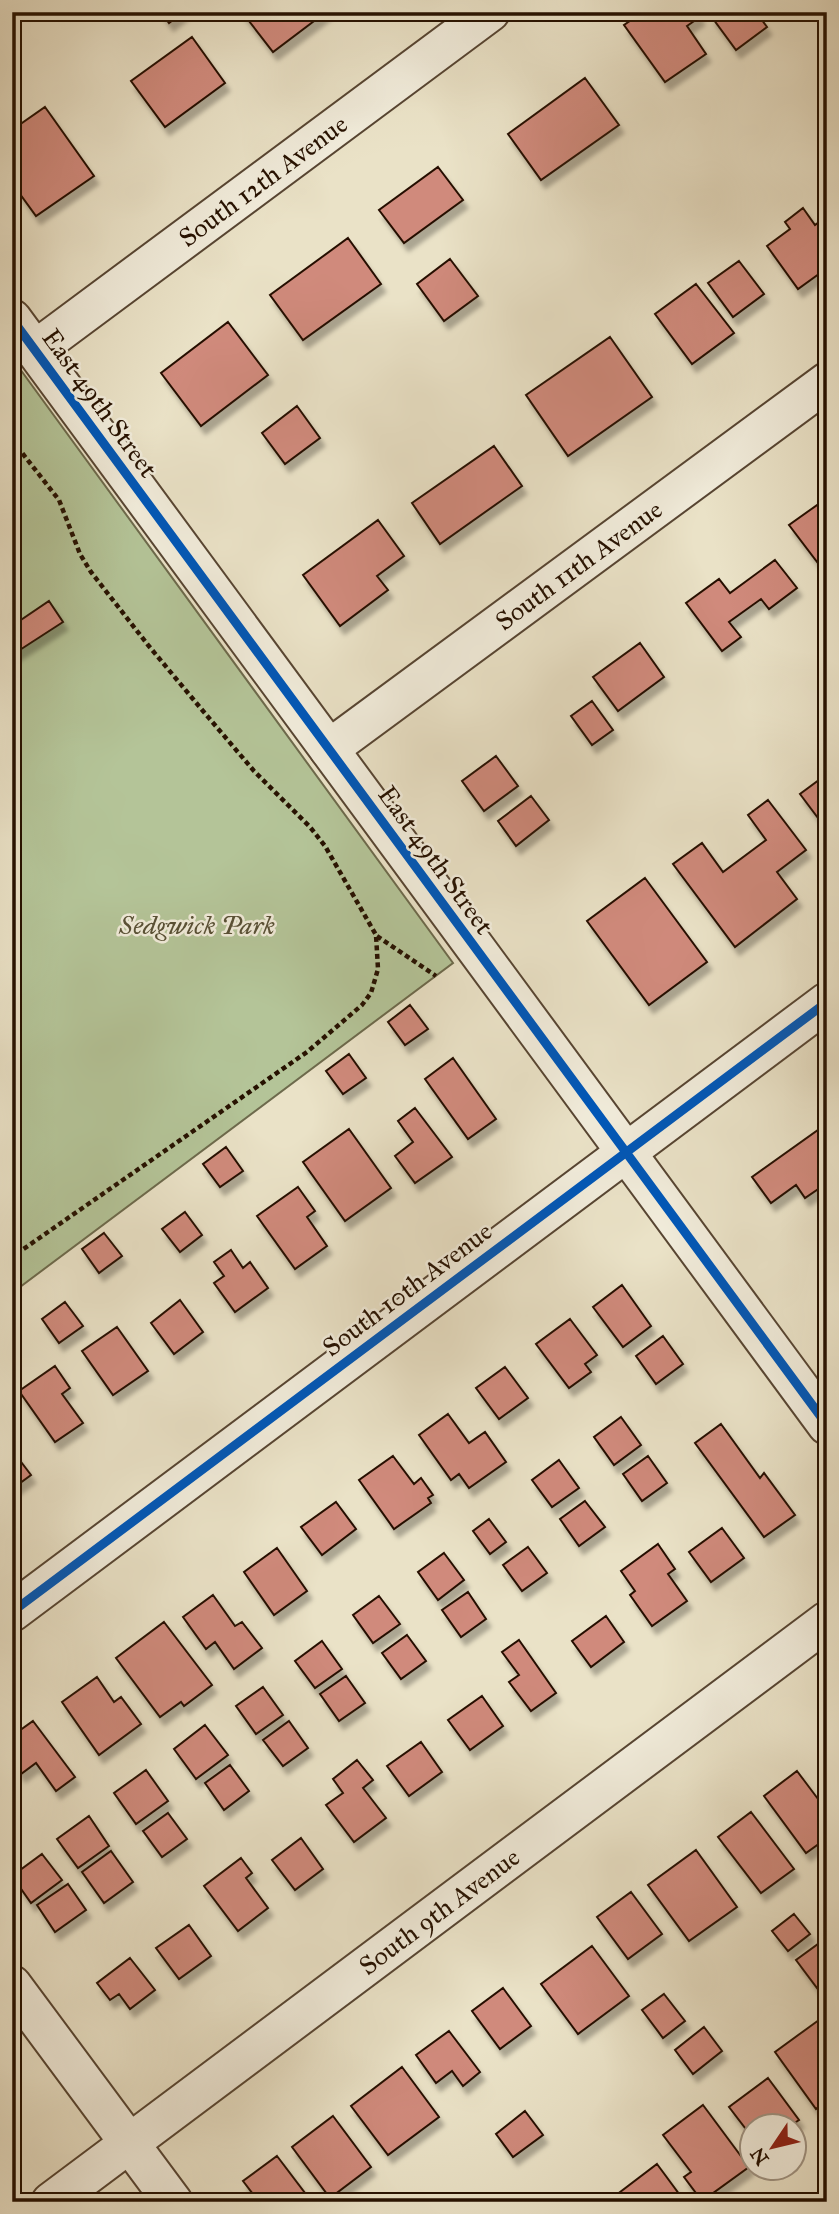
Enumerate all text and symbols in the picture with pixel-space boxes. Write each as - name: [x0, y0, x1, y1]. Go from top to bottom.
- street label: South 12th Avenue: [172, 108, 354, 254]
- street label: East 49th Street: [35, 322, 165, 484]
- street label: South 11th Avenue: [489, 493, 668, 637]
- street label: East 49th Street: [371, 779, 501, 941]
- park label: Sedgwick Park: [118, 909, 275, 941]
- street label: South 10th Avenue: [316, 1215, 498, 1363]
- street label: South 9th Avenue: [352, 1841, 526, 1982]
- north arrow: [738, 2112, 808, 2182]
- text: N: [745, 2143, 774, 2170]

